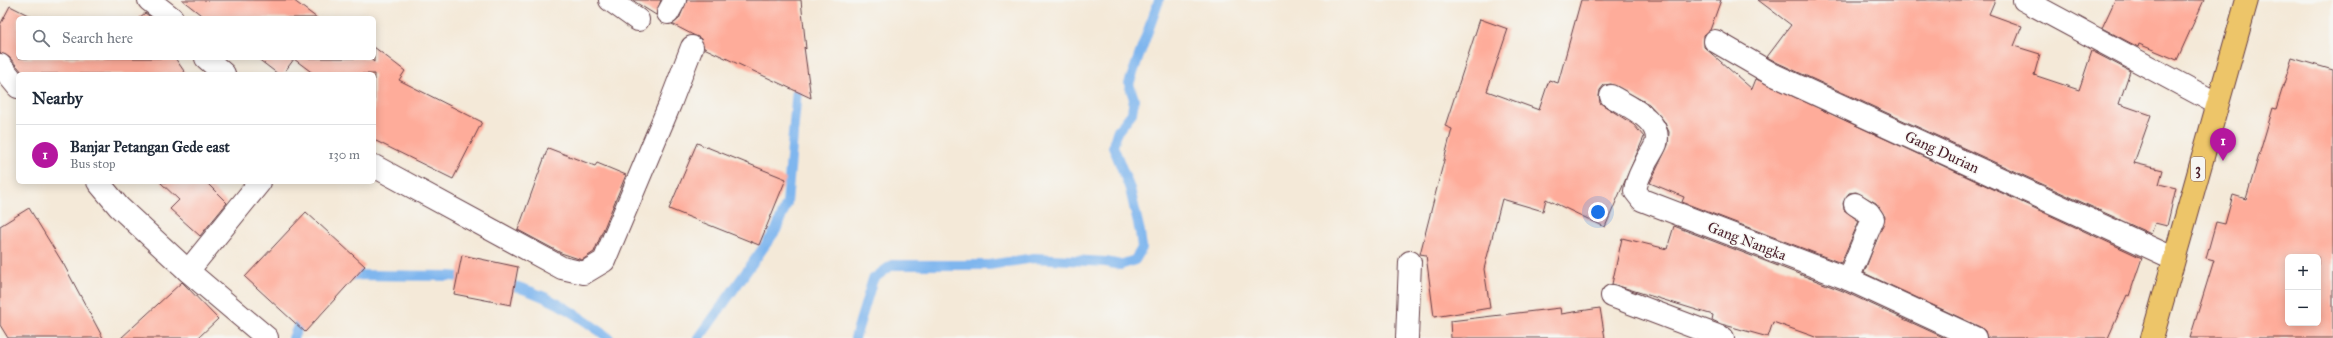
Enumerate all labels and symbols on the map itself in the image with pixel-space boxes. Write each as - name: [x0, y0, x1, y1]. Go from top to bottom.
- street label: Gang Durian: [1902, 127, 1982, 177]
- pin: 1: [2210, 128, 2236, 161]
- road number: 3: [2191, 157, 2205, 181]
- your location: [1588, 202, 1608, 222]
- street label: Gang Nangka: [1705, 218, 1789, 264]

